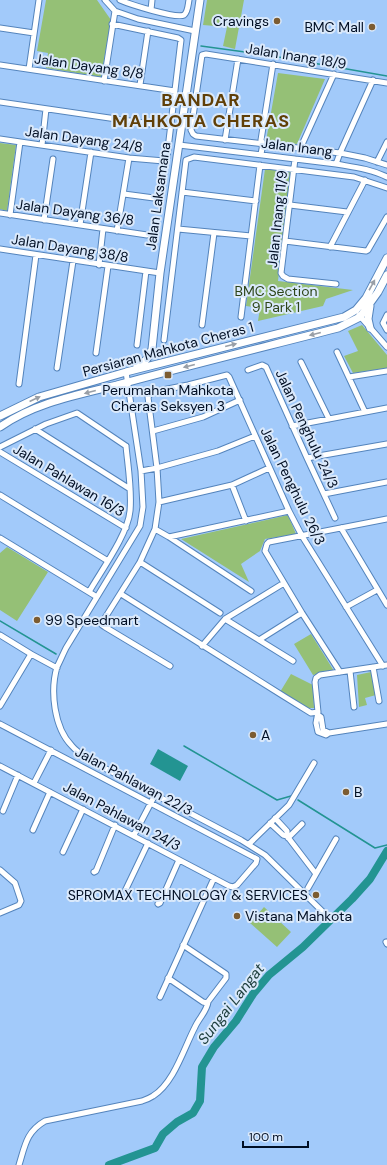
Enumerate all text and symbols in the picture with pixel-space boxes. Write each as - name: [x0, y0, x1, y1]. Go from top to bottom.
- place label: Cravings: [213, 12, 269, 30]
- marker: Cravings: [272, 16, 282, 26]
- place label: BMC Mall: [304, 18, 364, 36]
- marker: BMC Mall: [367, 22, 377, 32]
- street label: Jalan Inang 18/9: [244, 39, 348, 73]
- street label: Jalan Dayang 8/8: [33, 49, 145, 83]
- district label: BANDAR MAHKOTA CHERAS: [112, 88, 290, 133]
- street label: Jalan Dayang 24/8: [24, 122, 144, 156]
- street label: Jalan Inang: [260, 134, 334, 160]
- street label: Jalan Laksamana: [141, 141, 175, 251]
- street label: Jalan Inang 11/9: [263, 169, 291, 269]
- street label: Jalan Dayang 36/8: [15, 195, 135, 229]
- street label: Jalan Dayang 38/8: [10, 230, 130, 266]
- one-way arrow: [369, 279, 376, 291]
- park label: BMC Section 9 Park 1: [234, 282, 318, 316]
- street label: Persiaran Mahkota Cheras 1: [81, 318, 255, 380]
- one-way arrow: [309, 331, 321, 337]
- one-way arrow: [226, 342, 238, 348]
- one-way arrow: [183, 363, 195, 369]
- street label: Jalan Penghulu 24/3: [272, 367, 342, 491]
- marker: Perumahan Mahkota Cheras Seksyen 3: [163, 370, 173, 380]
- place label: Perumahan Mahkota Cheras Seksyen 3: [102, 381, 234, 415]
- one-way arrow: [84, 389, 96, 395]
- one-way arrow: [29, 396, 41, 402]
- street label: Jalan Penghulu 26/3: [257, 424, 329, 548]
- street label: Jalan Pahlawan 16/3: [10, 440, 128, 520]
- place label: 99 Speedmart: [45, 611, 139, 629]
- marker: 99 Speedmart: [32, 615, 42, 625]
- place label: A: [261, 726, 270, 744]
- marker: A: [248, 730, 258, 740]
- street label: Jalan Pahlawan 22/3: [72, 742, 196, 820]
- street label: Jalan Pahlawan 24/3: [60, 777, 184, 855]
- place label: B: [354, 783, 362, 801]
- marker: B: [341, 787, 351, 797]
- place label: SPROMAX TECHNOLOGY & SERVICES: [68, 886, 308, 904]
- marker: SPROMAX TECHNOLOGY & SERVICES: [311, 890, 321, 900]
- place label: Vistana Mahkota: [245, 907, 352, 925]
- marker: Vistana Mahkota: [232, 911, 242, 921]
- water label: Sungai Langat: [193, 959, 269, 1049]
- scale bar: [243, 1123, 308, 1149]
- text: 100 m: [249, 1129, 283, 1145]

